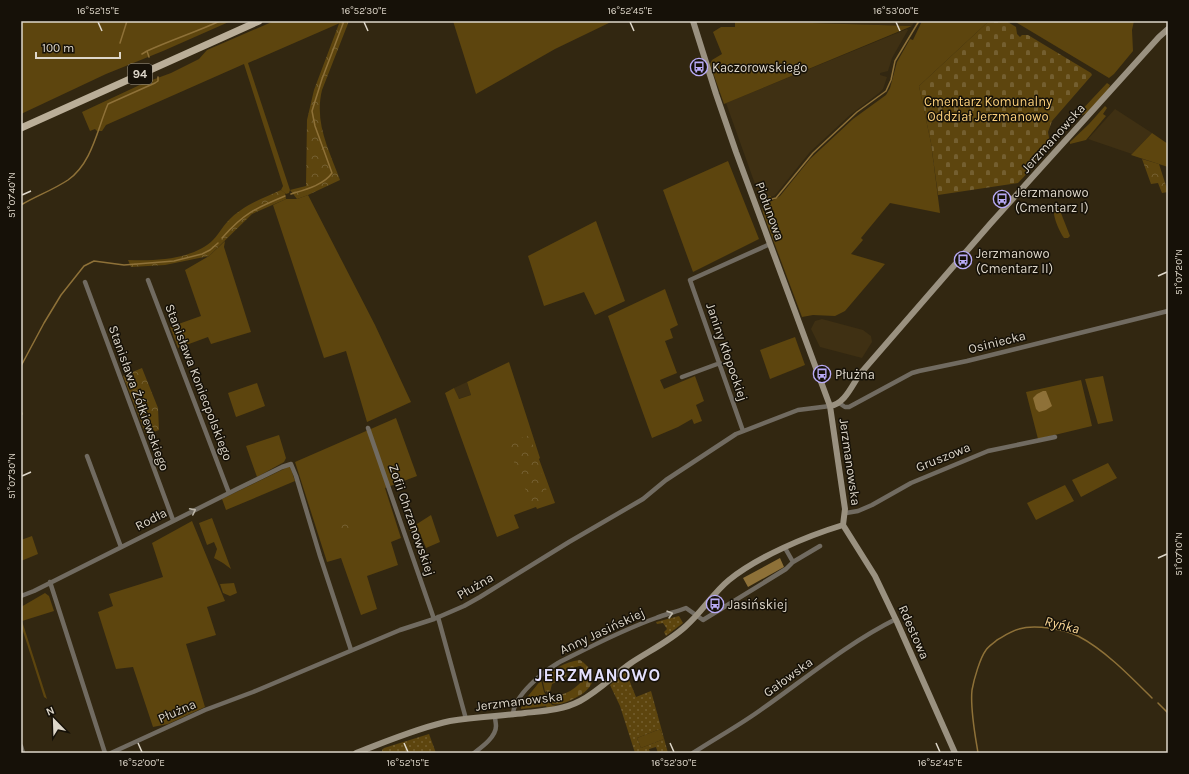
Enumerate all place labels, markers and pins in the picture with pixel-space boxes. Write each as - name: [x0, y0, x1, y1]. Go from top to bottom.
- bus stop icon: Kaczorowskiego: [689, 57, 709, 77]
- place label: Kaczorowskiego: [712, 60, 807, 75]
- place label: Jerzmanowo (Cmentarz I): [1015, 185, 1089, 215]
- bus stop icon: Jerzmanowo (Cmentarz I): [992, 189, 1012, 209]
- place label: Jerzmanowo (Cmentarz II): [976, 246, 1053, 276]
- bus stop icon: Jerzmanowo (Cmentarz II): [953, 250, 973, 270]
- bus stop icon: Płużna: [812, 364, 832, 384]
- place label: Płużna: [835, 367, 875, 382]
- bus stop icon: Jasińskiej: [705, 594, 725, 614]
- place label: Jasińskiej: [728, 597, 788, 612]

